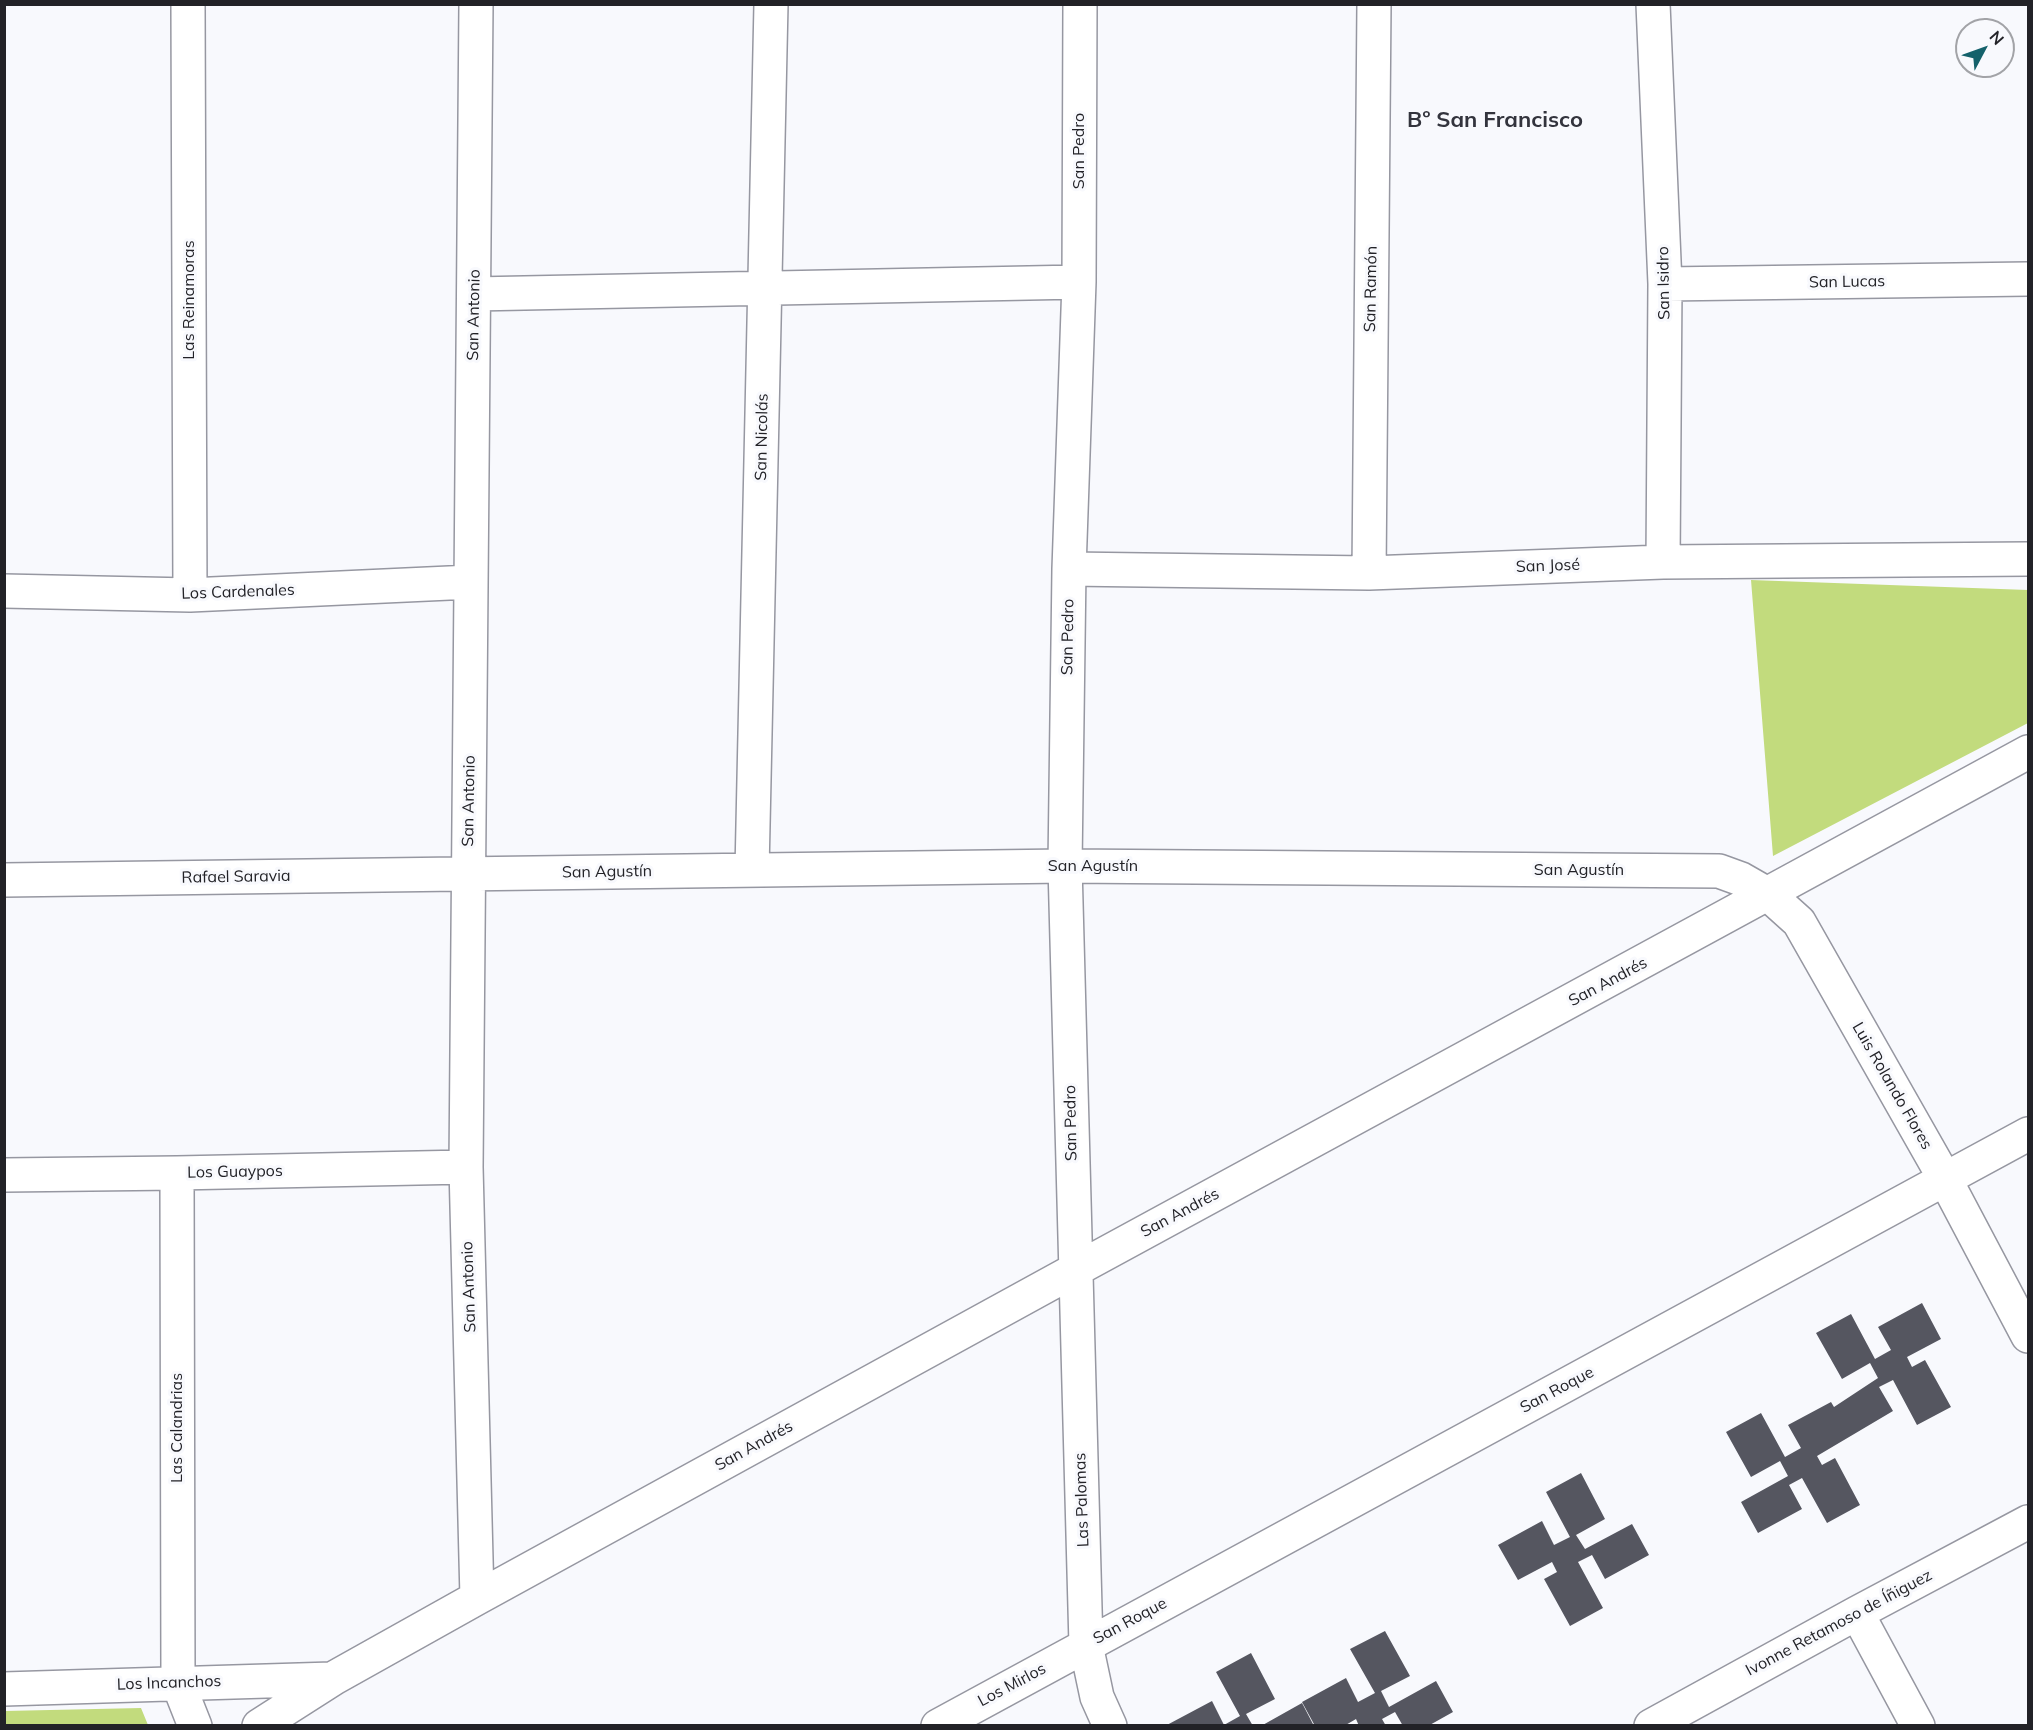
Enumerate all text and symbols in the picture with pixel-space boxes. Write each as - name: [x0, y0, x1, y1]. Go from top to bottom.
- north arrow: [1955, 18, 2015, 78]
- text: N: [1986, 26, 2009, 49]
- district label: Bº San Francisco: [1407, 107, 1583, 133]
- street label: San Pedro: [1069, 113, 1089, 189]
- street label: Las Reinamoras: [179, 240, 199, 360]
- street label: San Ramón: [1361, 246, 1381, 332]
- street label: San Isidro: [1654, 246, 1674, 320]
- street label: San Antonio: [464, 269, 484, 361]
- street label: San Lucas: [1809, 272, 1885, 292]
- street label: San Nicolás: [752, 393, 772, 481]
- street label: San José: [1516, 555, 1580, 577]
- street label: Los Cardenales: [181, 580, 295, 604]
- street label: San Pedro: [1058, 599, 1078, 675]
- street label: San Antonio: [459, 755, 479, 847]
- street label: San Agustín: [1048, 856, 1138, 876]
- street label: San Agustín: [1534, 860, 1624, 880]
- street label: San Agustín: [562, 862, 652, 882]
- street label: Rafael Saravia: [181, 866, 291, 888]
- street label: San Andrés: [1565, 953, 1651, 1011]
- street label: Luis Rolando Flores: [1848, 1019, 1936, 1153]
- street label: San Pedro: [1061, 1085, 1081, 1161]
- street label: Los Guaypos: [187, 1162, 283, 1182]
- street label: San Andrés: [1137, 1184, 1223, 1242]
- street label: San Antonio: [458, 1241, 480, 1333]
- street label: San Roque: [1517, 1363, 1597, 1417]
- street label: Las Calandrias: [167, 1373, 187, 1483]
- street label: San Andrés: [712, 1417, 796, 1475]
- street label: Las Palomas: [1071, 1452, 1093, 1548]
- street label: Ivonne Retamoso de Íñiguez: [1743, 1566, 1935, 1680]
- street label: San Roque: [1090, 1594, 1170, 1648]
- street label: Los Mirlos: [975, 1659, 1049, 1711]
- street label: Los Incanchos: [116, 1672, 222, 1694]

